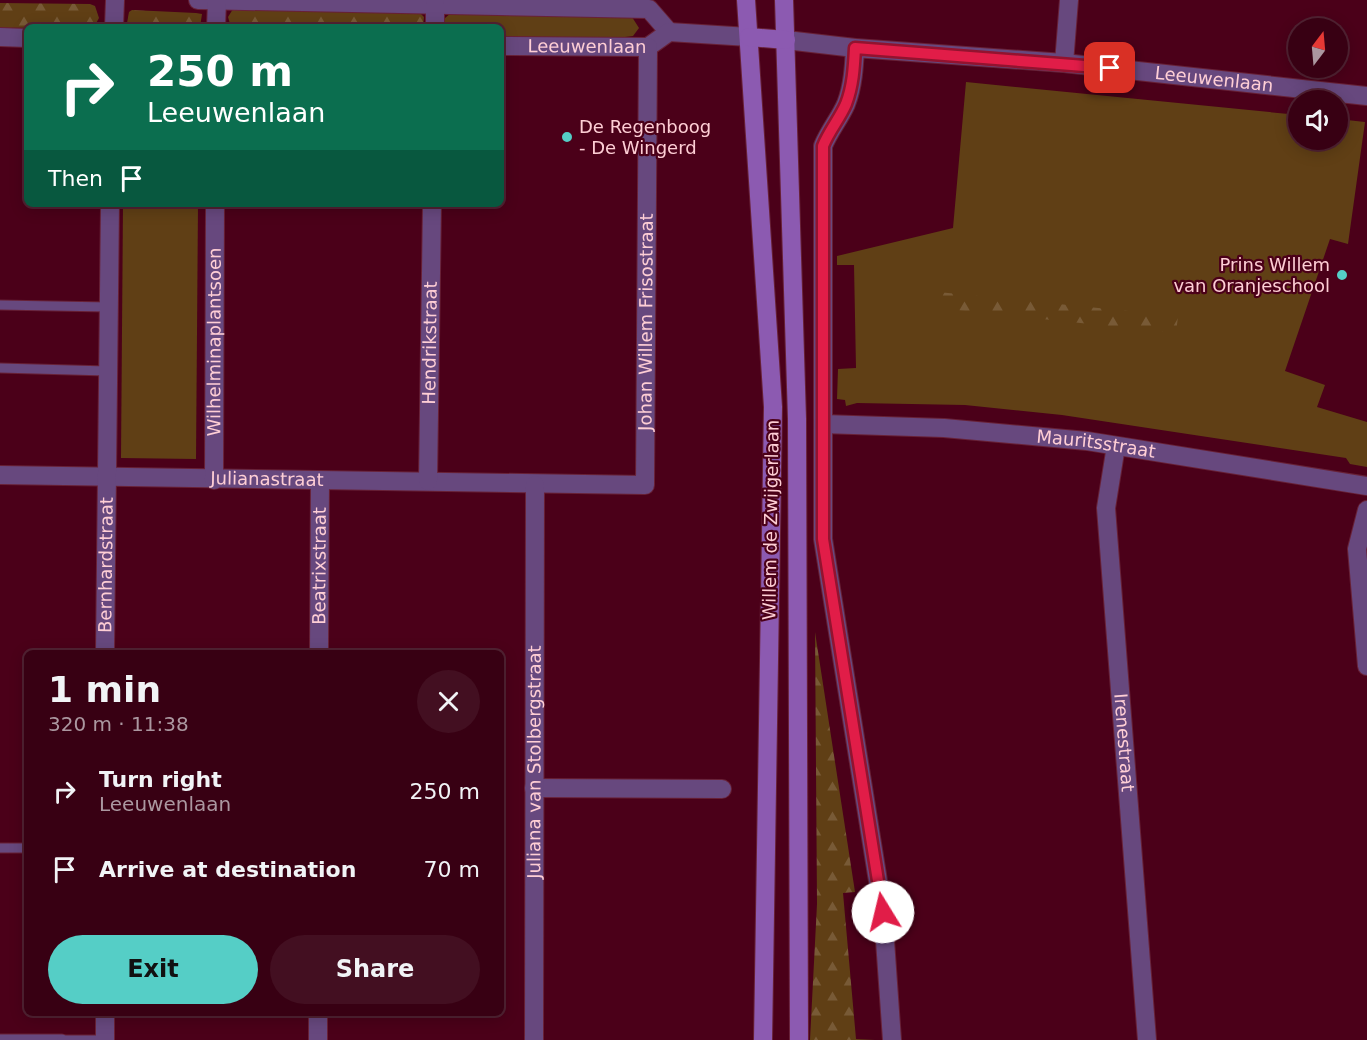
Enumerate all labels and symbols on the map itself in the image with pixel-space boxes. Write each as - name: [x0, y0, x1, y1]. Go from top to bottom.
- north arrow: [1288, 18, 1348, 78]
- street label: Leeuwenlaan: [527, 35, 647, 57]
- pin: [1084, 42, 1135, 93]
- street label: Leeuwenlaan: [1154, 62, 1274, 96]
- place label: De Regenboog - De Wingerd: [579, 116, 711, 158]
- marker: De Regenboog - De Wingerd: [560, 130, 574, 144]
- street label: Johan Willem Frisostraat: [634, 213, 657, 432]
- street label: Wilhelminaplantsoen: [203, 248, 225, 436]
- place label: Prins Willem van Oranjeschool: [1173, 254, 1330, 296]
- marker: Prins Willem van Oranjeschool: [1335, 268, 1349, 282]
- street label: Hendrikstraat: [418, 281, 441, 405]
- street label: Willem de Zwijgerlaan: [758, 420, 783, 620]
- street label: Mauritsstraat: [1036, 425, 1157, 462]
- street label: Julianastraat: [209, 467, 324, 490]
- street label: Bernhardstraat: [94, 497, 117, 633]
- street label: Beatrixstraat: [308, 507, 330, 625]
- street label: Juliana van Stolbergstraat: [523, 645, 545, 880]
- street label: Irenestraat: [1110, 692, 1139, 793]
- position arrow: [851, 880, 915, 944]

